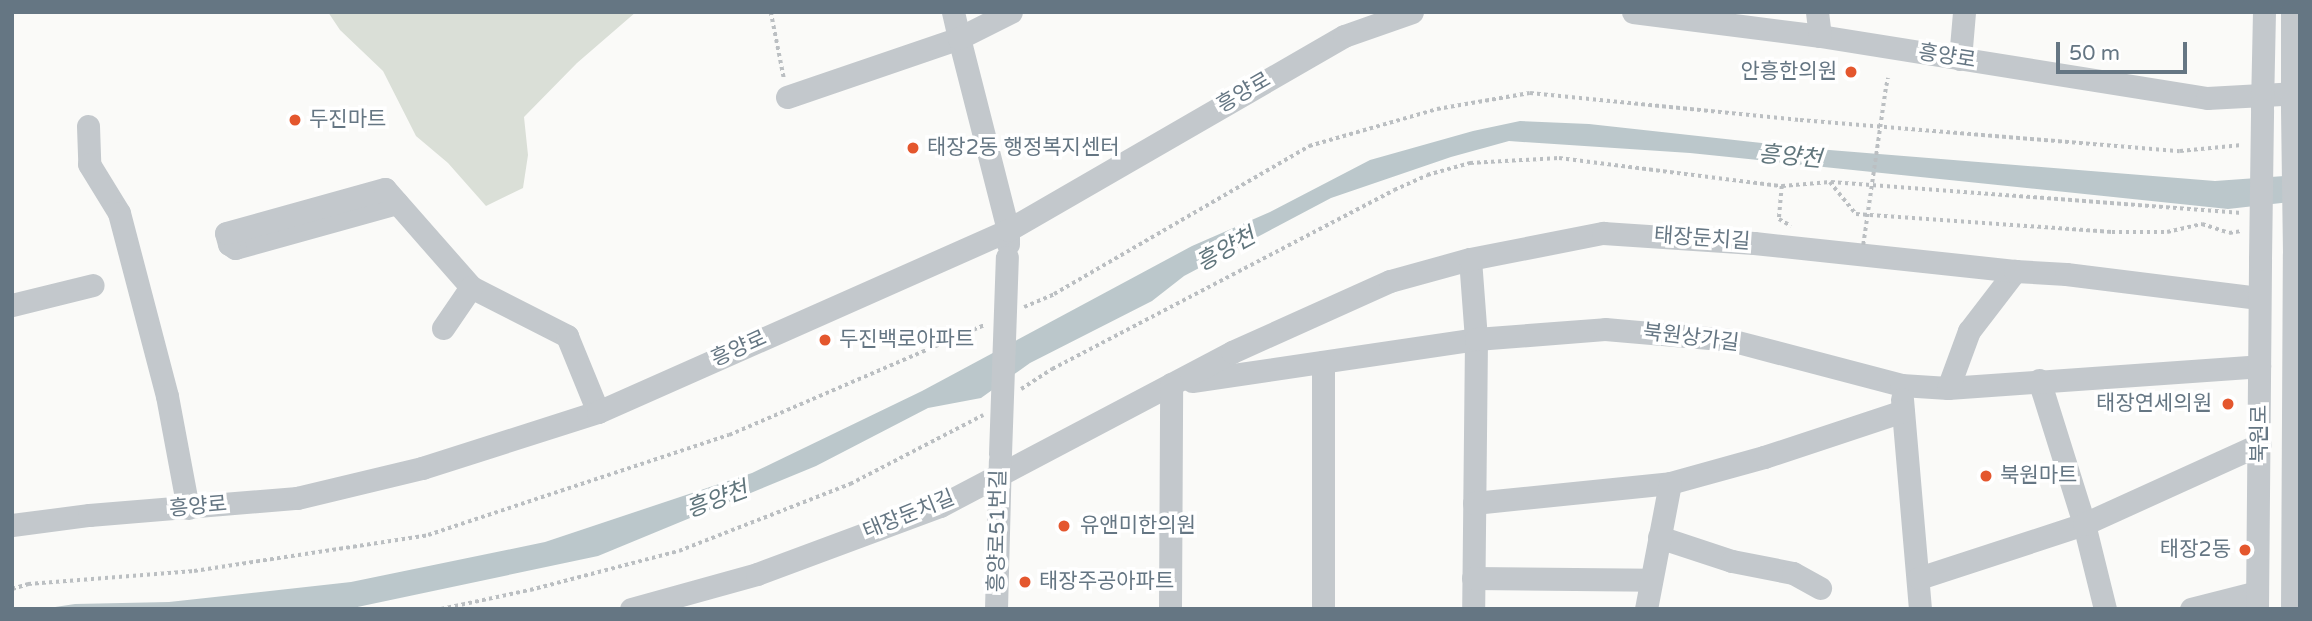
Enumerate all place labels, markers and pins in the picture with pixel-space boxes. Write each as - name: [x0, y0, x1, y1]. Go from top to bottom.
- place label: 안흥한의원: [1740, 59, 1837, 85]
- marker: 안흥한의원: [1843, 64, 1859, 80]
- place label: 두진마트: [309, 107, 386, 133]
- marker: 두진마트: [287, 112, 303, 128]
- place label: 태장2동 행정복지센터: [927, 135, 1120, 161]
- marker: 태장2동 행정복지센터: [905, 140, 921, 156]
- place label: 두진백로아파트: [839, 327, 974, 353]
- marker: 두진백로아파트: [817, 332, 833, 348]
- place label: 태장연세의원: [2096, 391, 2212, 417]
- marker: 태장연세의원: [2218, 394, 2238, 414]
- place label: 북원마트: [2000, 463, 2077, 489]
- marker: 북원마트: [1978, 468, 1994, 484]
- place label: 유앤미한의원: [1080, 513, 1196, 539]
- marker: 유앤미한의원: [1054, 516, 1074, 536]
- place label: 태장2동: [2160, 537, 2231, 563]
- marker: 태장2동: [2237, 542, 2253, 558]
- place label: 태장주공아파트: [1039, 569, 1174, 595]
- marker: 태장주공아파트: [1017, 574, 1033, 590]

